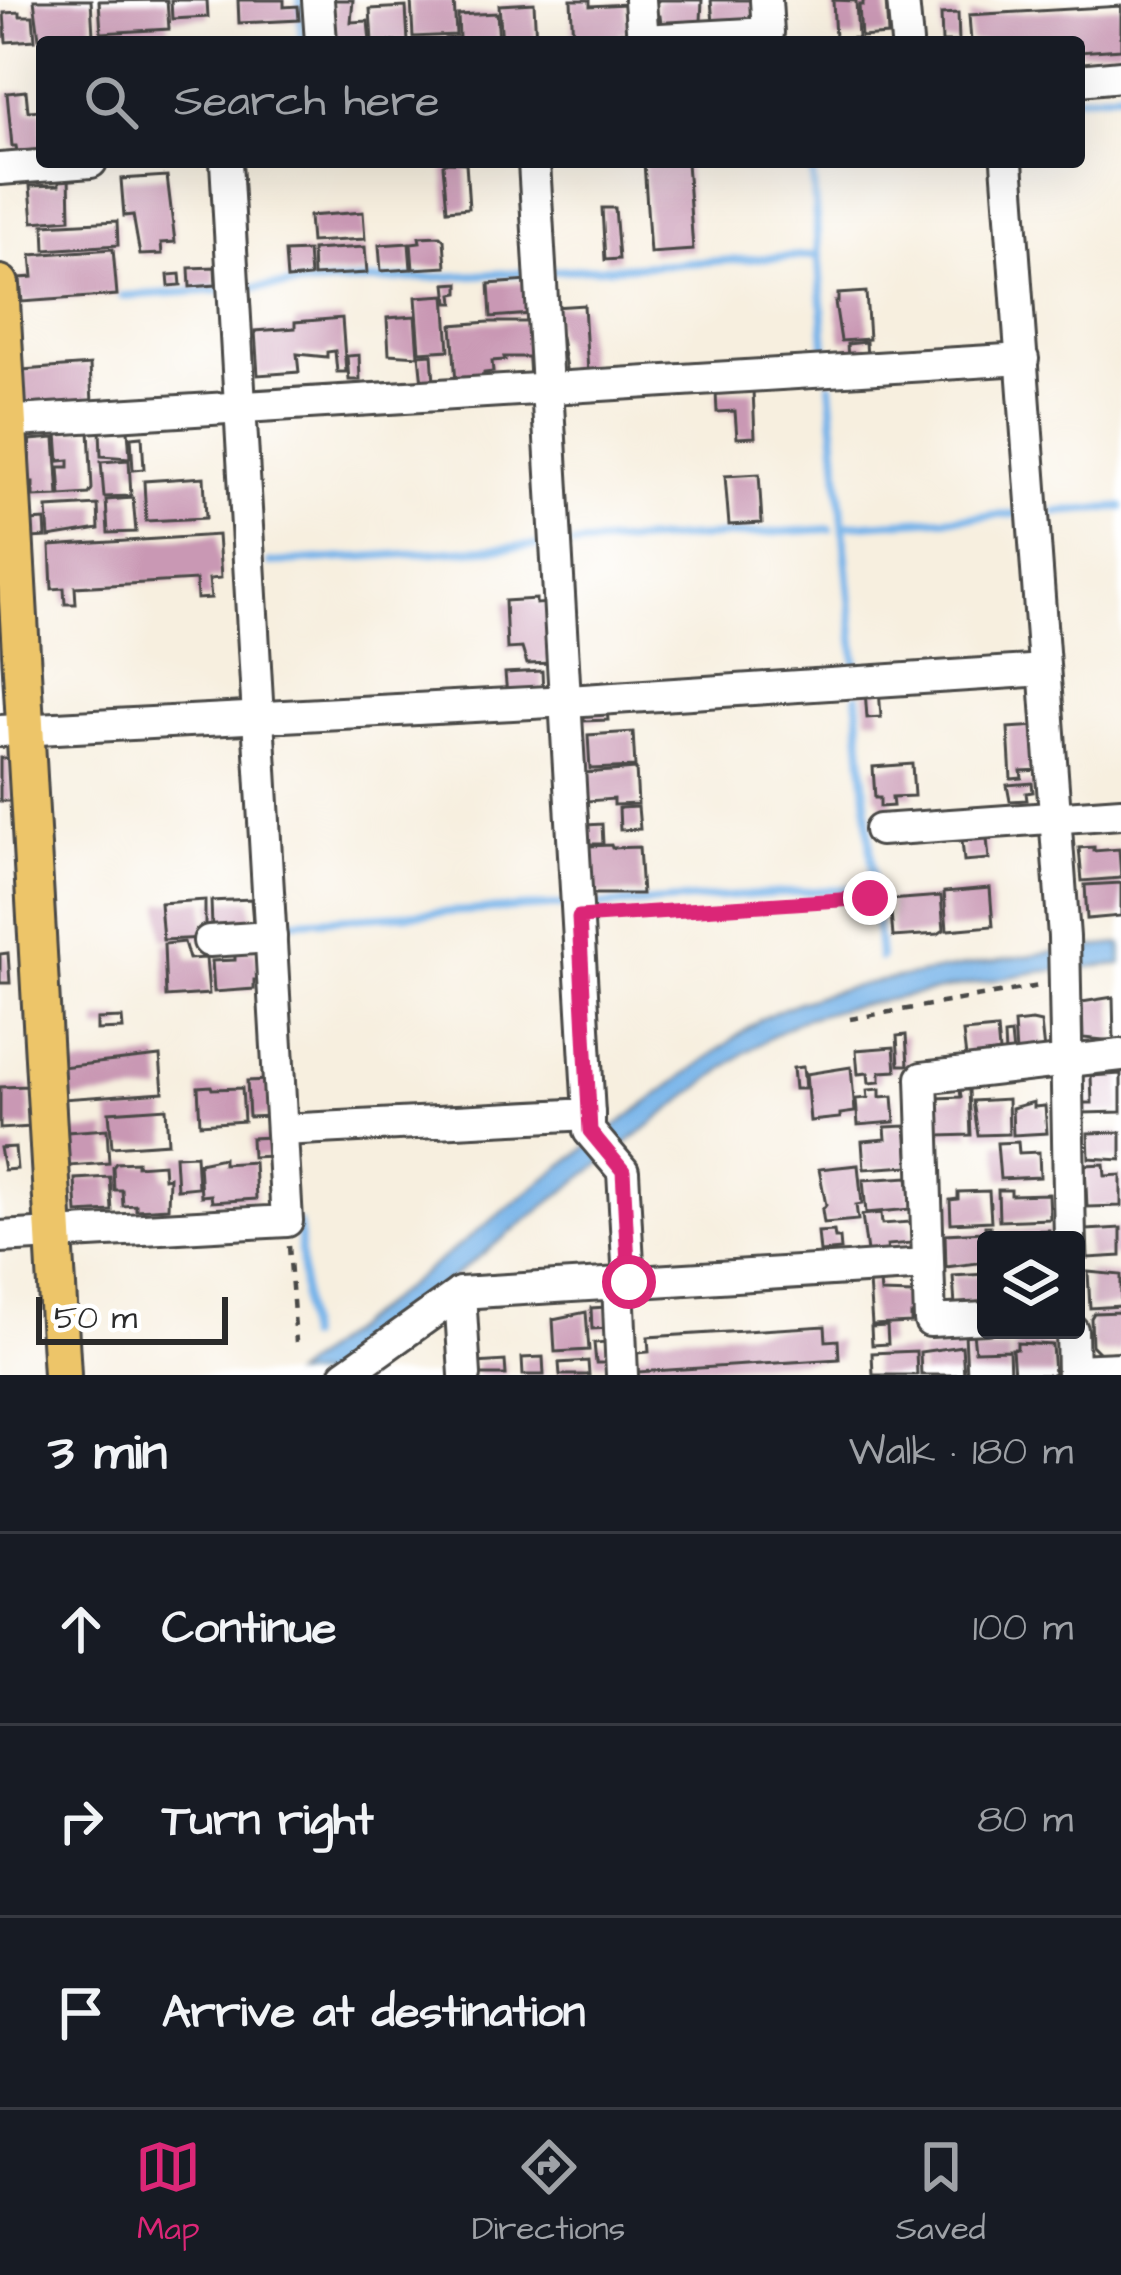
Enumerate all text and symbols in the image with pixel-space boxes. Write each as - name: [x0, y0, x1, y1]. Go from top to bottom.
- search box: [36, 36, 1085, 168]
- icon: search: [78, 69, 144, 135]
- text: Search here: [174, 71, 440, 133]
- route end: [843, 871, 897, 925]
- map controls: [977, 1231, 1085, 1339]
- button: layers: [977, 1231, 1085, 1339]
- route start: [602, 1255, 656, 1309]
- scale bar: [36, 1291, 228, 1344]
- text: 50 m: [54, 1295, 137, 1341]
- text: 3 min: [48, 1418, 167, 1489]
- text: Walk · 180 m: [849, 1426, 1073, 1480]
- icon: ahead: [48, 1596, 114, 1662]
- text: Continue: [162, 1598, 336, 1660]
- text: 100 m: [973, 1602, 1073, 1656]
- icon: right: [48, 1788, 114, 1854]
- text: Turn right: [162, 1790, 374, 1852]
- text: 80 m: [977, 1794, 1073, 1848]
- icon: arrive: [48, 1980, 114, 2046]
- text: Arrive at destination: [162, 1982, 585, 2044]
- tab: Map: [135, 2134, 201, 2252]
- tab: Directions: [472, 2134, 625, 2252]
- tab: Saved: [896, 2134, 986, 2252]

